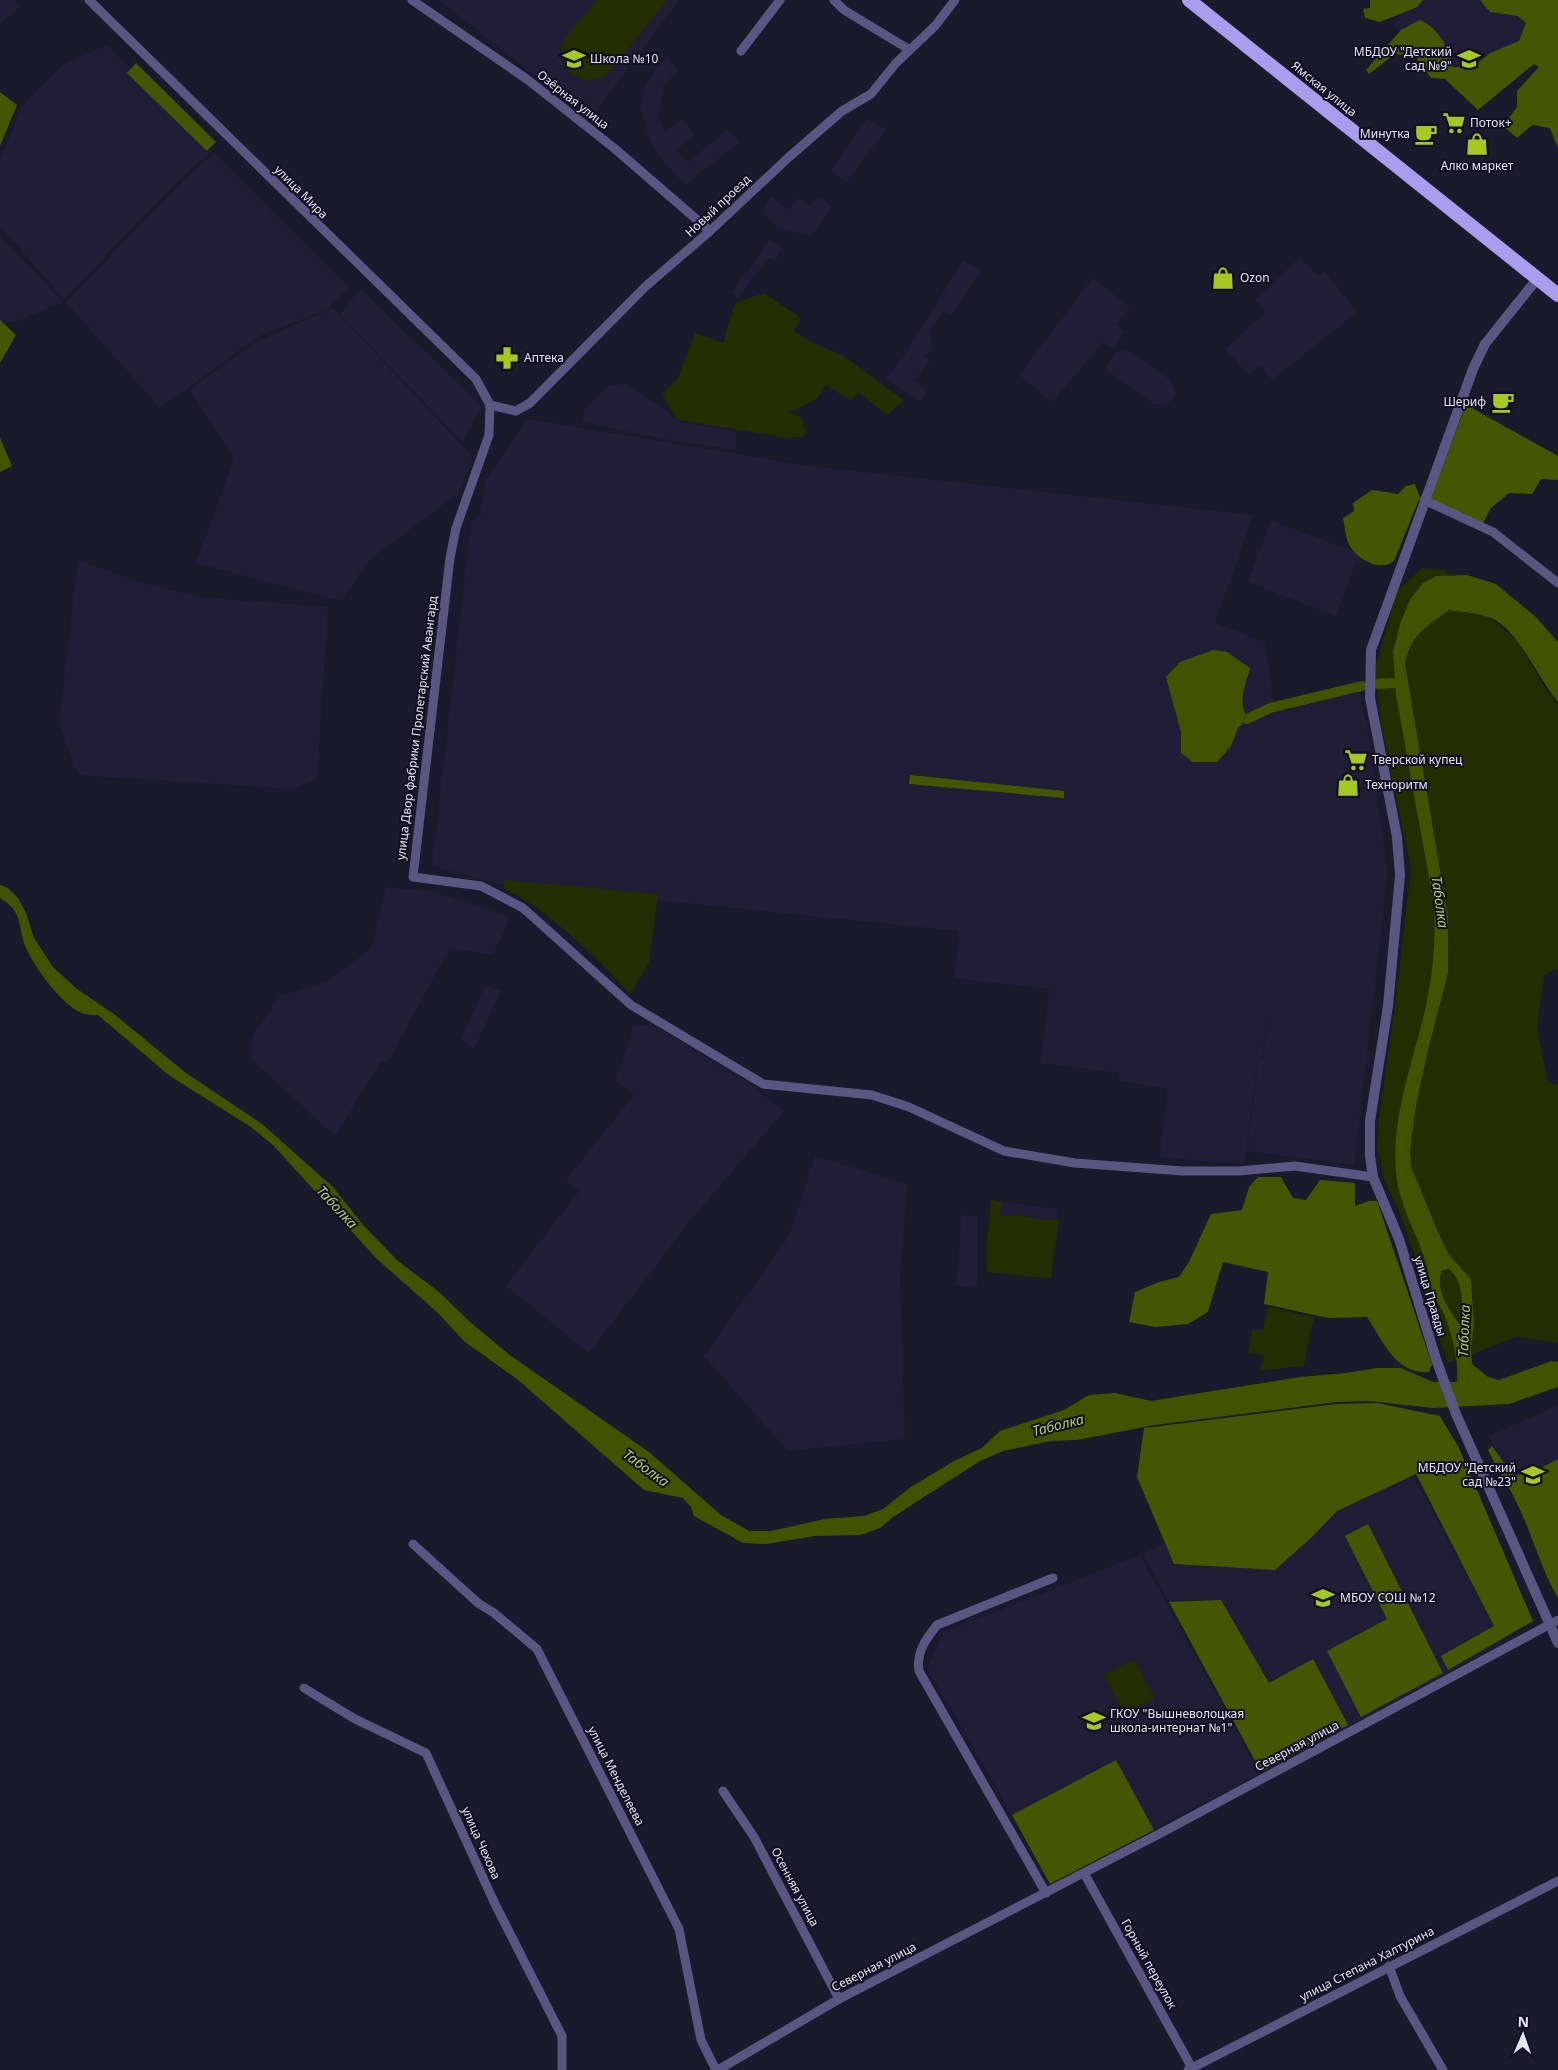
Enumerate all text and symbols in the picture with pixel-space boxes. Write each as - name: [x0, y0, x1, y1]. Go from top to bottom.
- place label: МБДОУ "Детский сад №9": [1354, 43, 1452, 74]
- school or university icon: Школа №10: [561, 46, 587, 72]
- school or university icon: МБДОУ "Детский сад №9": [1456, 46, 1482, 72]
- place label: Школа №10: [590, 50, 659, 67]
- street label: Ямская улица: [1288, 57, 1361, 120]
- street label: Озёрная улица: [534, 66, 613, 133]
- supermarket icon: Поток+: [1441, 110, 1467, 136]
- place label: Поток+: [1470, 114, 1512, 131]
- cafe icon: Минутка: [1413, 121, 1439, 147]
- place label: Минутка: [1360, 125, 1410, 142]
- shop icon: Алко маркет: [1464, 131, 1490, 157]
- place label: Алко маркет: [1441, 157, 1514, 174]
- street label: улица Мира: [271, 161, 332, 222]
- street label: Новый проезд: [681, 170, 755, 240]
- shop icon: Ozon: [1210, 265, 1236, 291]
- place label: Ozon: [1240, 269, 1270, 286]
- pharmacy icon: Аптека: [494, 345, 520, 371]
- place label: Аптека: [524, 349, 564, 366]
- cafe icon: Шериф: [1490, 389, 1516, 415]
- place label: Шериф: [1443, 393, 1486, 410]
- street label: улица Двор фабрики Пролетарский Авангард: [392, 594, 441, 861]
- supermarket icon: Тверской купец: [1343, 747, 1369, 773]
- place label: Тверской купец: [1372, 751, 1463, 768]
- shop icon: Техноритм: [1335, 772, 1361, 798]
- place label: Техноритм: [1365, 776, 1428, 793]
- water label: Таболка: [1427, 875, 1454, 929]
- water label: Таболка: [313, 1181, 362, 1232]
- street label: улица Правды: [1410, 1254, 1451, 1338]
- water label: Таболка: [1453, 1304, 1474, 1358]
- water label: Таболка: [1030, 1409, 1086, 1440]
- water label: Таболка: [619, 1444, 673, 1491]
- place label: МБДОУ "Детский сад №23": [1418, 1459, 1516, 1490]
- school or university icon: МБДОУ "Детский сад №23": [1520, 1462, 1546, 1488]
- school or university icon: МБОУ СОШ №12: [1310, 1585, 1336, 1611]
- place label: МБОУ СОШ №12: [1340, 1589, 1436, 1606]
- place label: ГКОУ "Вышневолоцкая школа-интернат №1": [1110, 1705, 1244, 1736]
- school or university icon: ГКОУ "Вышневолоцкая школа-интернат №1": [1081, 1708, 1107, 1734]
- street label: Северная улица: [1252, 1716, 1342, 1775]
- street label: улица Менделеева: [584, 1723, 649, 1828]
- street label: улица Чехова: [458, 1804, 505, 1882]
- street label: Осенняя улица: [767, 1844, 823, 1929]
- street label: Горный переулок: [1118, 1916, 1182, 2012]
- street label: улица Степана Халтурина: [1296, 1922, 1437, 2005]
- street label: Северная улица: [828, 1938, 919, 1995]
- north arrow: [1498, 2010, 1548, 2060]
- text: N: [1517, 2012, 1529, 2031]

